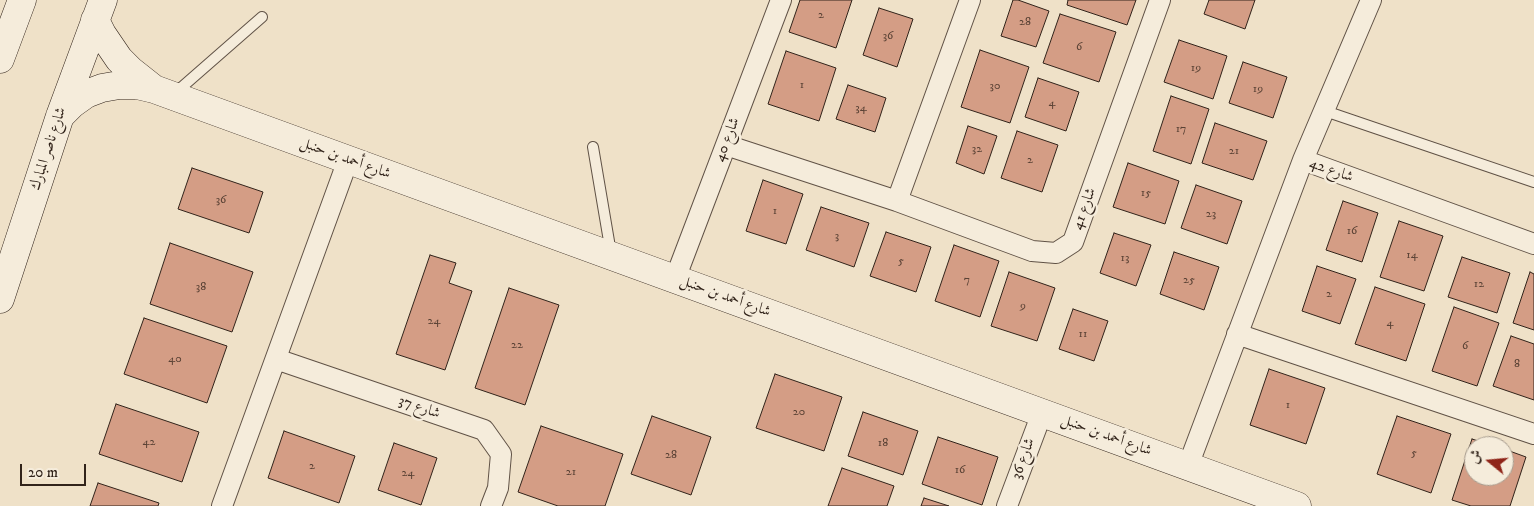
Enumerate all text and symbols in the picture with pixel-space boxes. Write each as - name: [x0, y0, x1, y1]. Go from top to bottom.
- house number: 2: [818, 9, 824, 23]
- house number: 28: [1019, 16, 1031, 30]
- house number: 36: [883, 30, 893, 44]
- house number: 6: [1076, 41, 1082, 55]
- house number: 19: [1191, 62, 1201, 76]
- house number: 1: [800, 79, 804, 93]
- house number: 30: [990, 80, 1000, 94]
- house number: 19: [1253, 83, 1263, 97]
- house number: 4: [1049, 97, 1055, 111]
- house number: 34: [855, 102, 867, 116]
- street label: شارع ناصر المبارك: [27, 105, 71, 193]
- street label: شارع 40: [711, 115, 745, 165]
- house number: 17: [1176, 123, 1186, 137]
- street label: شارع أحمد بن حنبل: [297, 134, 393, 184]
- house number: 32: [972, 143, 982, 157]
- house number: 21: [1229, 145, 1239, 159]
- house number: 2: [1027, 154, 1033, 168]
- street label: شارع 42: [1307, 155, 1355, 187]
- street label: شارع 41: [1069, 186, 1101, 232]
- house number: 15: [1141, 187, 1151, 201]
- house number: 36: [216, 194, 226, 208]
- house number: 1: [773, 205, 777, 219]
- house number: 23: [1206, 208, 1216, 222]
- house number: 16: [1347, 225, 1357, 239]
- house number: 3: [835, 230, 839, 244]
- house number: 14: [1406, 249, 1418, 263]
- house number: 13: [1121, 252, 1129, 266]
- house number: 5: [898, 255, 904, 269]
- street label: شارع أحمد بن حنبل: [677, 272, 773, 322]
- house number: 7: [964, 274, 970, 288]
- house number: 25: [1183, 274, 1195, 288]
- house number: 12: [1474, 278, 1484, 292]
- house number: 38: [196, 281, 206, 295]
- house number: 2: [1326, 288, 1332, 302]
- house number: 9: [1020, 300, 1026, 314]
- house number: 24: [428, 315, 440, 329]
- house number: 4: [1387, 317, 1393, 331]
- house number: 11: [1079, 328, 1087, 342]
- house number: 22: [511, 339, 523, 353]
- house number: 6: [1462, 340, 1468, 354]
- house number: 40: [168, 353, 182, 367]
- house number: 8: [1514, 358, 1520, 372]
- street label: شارع 37: [396, 393, 442, 423]
- house number: 1: [1286, 399, 1290, 413]
- house number: 20: [793, 406, 805, 420]
- street label: شارع أحمد بن حنبل: [1058, 411, 1154, 461]
- house number: 42: [143, 436, 155, 450]
- street label: شارع 36: [1008, 436, 1040, 482]
- north arrow: [1464, 436, 1514, 486]
- house number: 18: [878, 437, 888, 451]
- house number: 5: [1411, 447, 1417, 461]
- text: ش: [1465, 448, 1486, 466]
- house number: 28: [665, 449, 677, 463]
- scale bar: [22, 454, 89, 486]
- house number: 2: [309, 460, 315, 474]
- text: 20 m: [28, 463, 58, 482]
- house number: 16: [955, 464, 965, 478]
- house number: 21: [566, 466, 576, 480]
- house number: 24: [402, 467, 414, 481]

